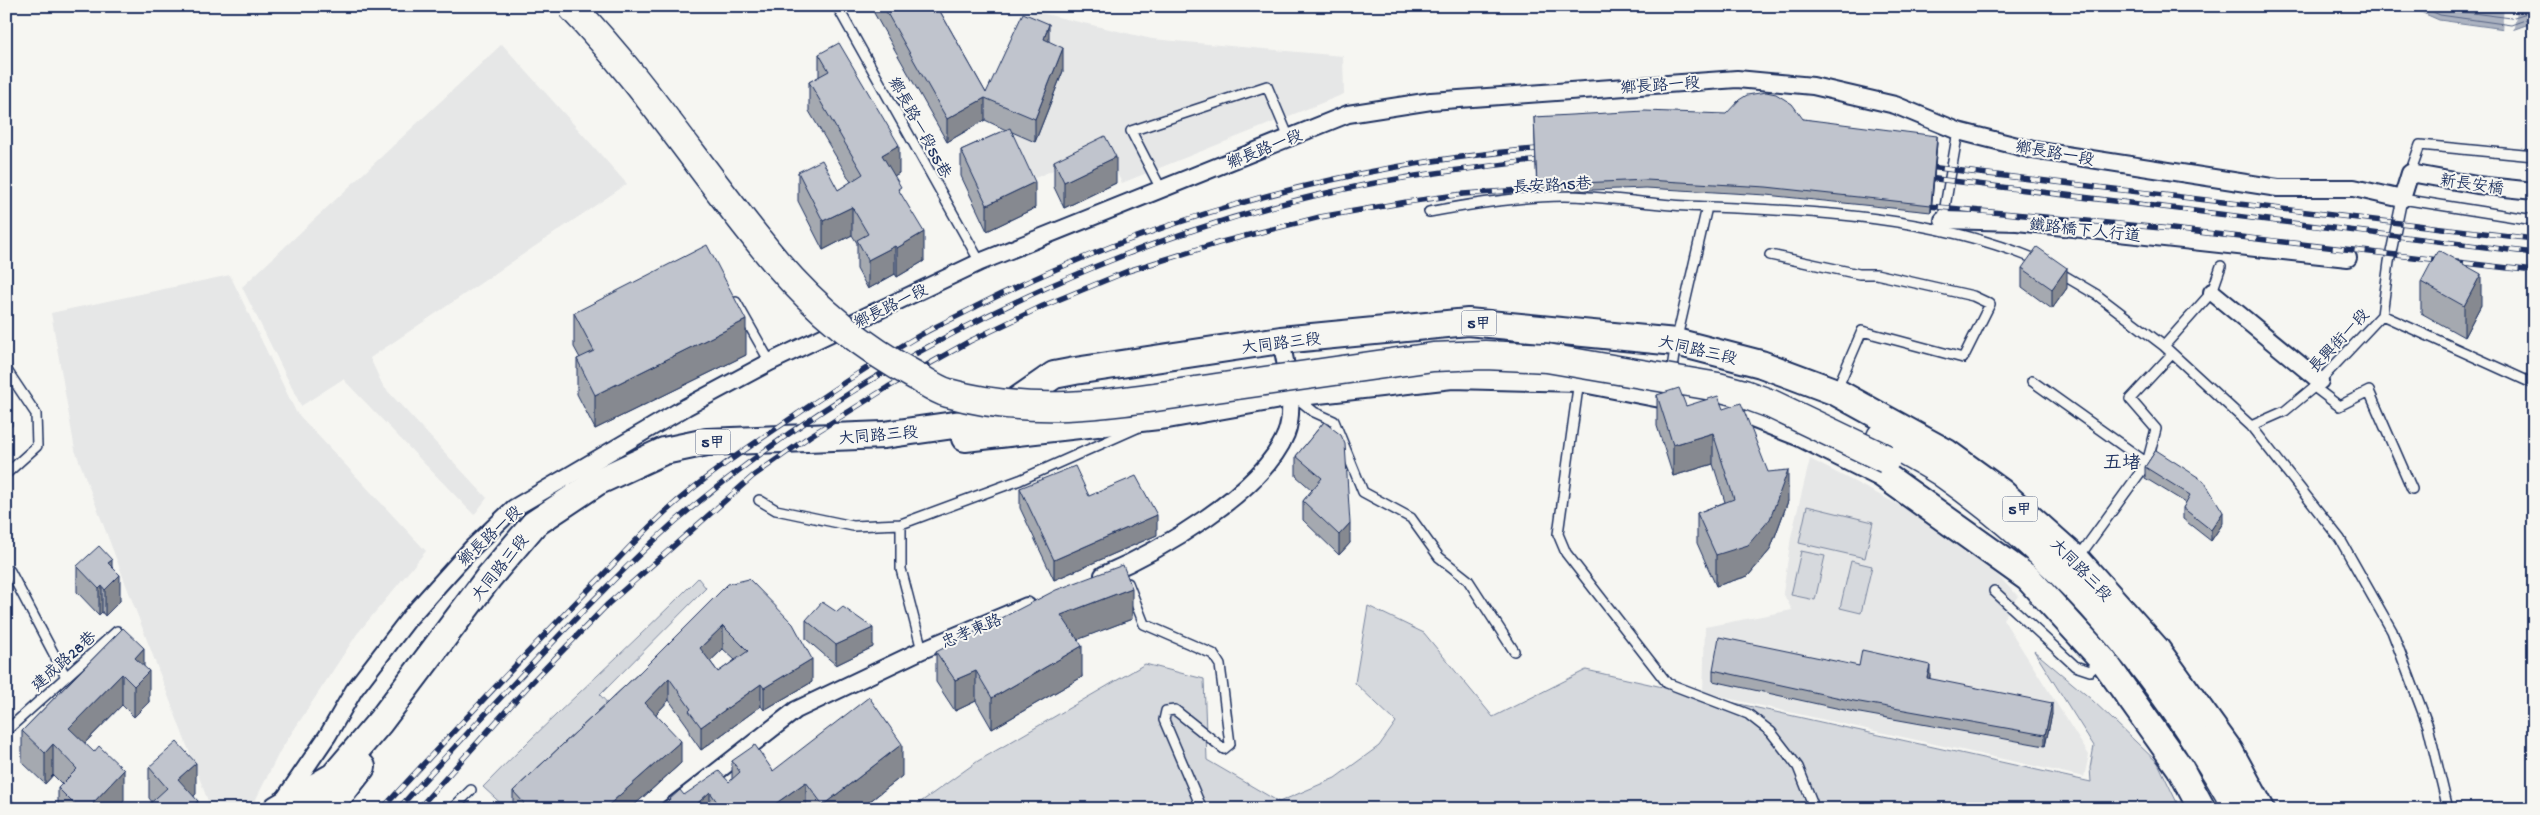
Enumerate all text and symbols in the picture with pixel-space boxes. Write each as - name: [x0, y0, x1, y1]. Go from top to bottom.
- street label: 鄉長路一段: [1620, 73, 1701, 100]
- street label: 鄉長路一段55巷: [882, 74, 955, 183]
- street label: 鄉長路一段: [1224, 126, 1306, 175]
- street label: 鄉長路一段: [2013, 137, 2096, 172]
- street label: 新長安橋: [2438, 172, 2505, 200]
- street label: 長安路15巷: [1512, 174, 1592, 199]
- street label: 鐵路橋下人行道: [2028, 215, 2142, 248]
- street label: 鄉長路一段: [851, 280, 932, 334]
- street label: 長興街一段: [2306, 306, 2375, 378]
- road number: 5甲: [1462, 310, 1496, 336]
- street label: 大同路三段: [1240, 329, 1322, 360]
- street label: 大同路三段: [1656, 332, 1739, 371]
- street label: 大同路三段: [837, 423, 919, 450]
- road number: 5甲: [696, 430, 730, 454]
- district label: 五堵: [2103, 453, 2141, 476]
- road number: 5甲: [2002, 496, 2038, 522]
- street label: 鄉長路一段: [454, 502, 527, 572]
- street label: 大同路三段: [468, 531, 534, 606]
- street label: 大同路三段: [2045, 535, 2116, 607]
- street label: 忠孝東路: [938, 610, 1006, 654]
- street label: 建成路28巷: [28, 627, 102, 697]

